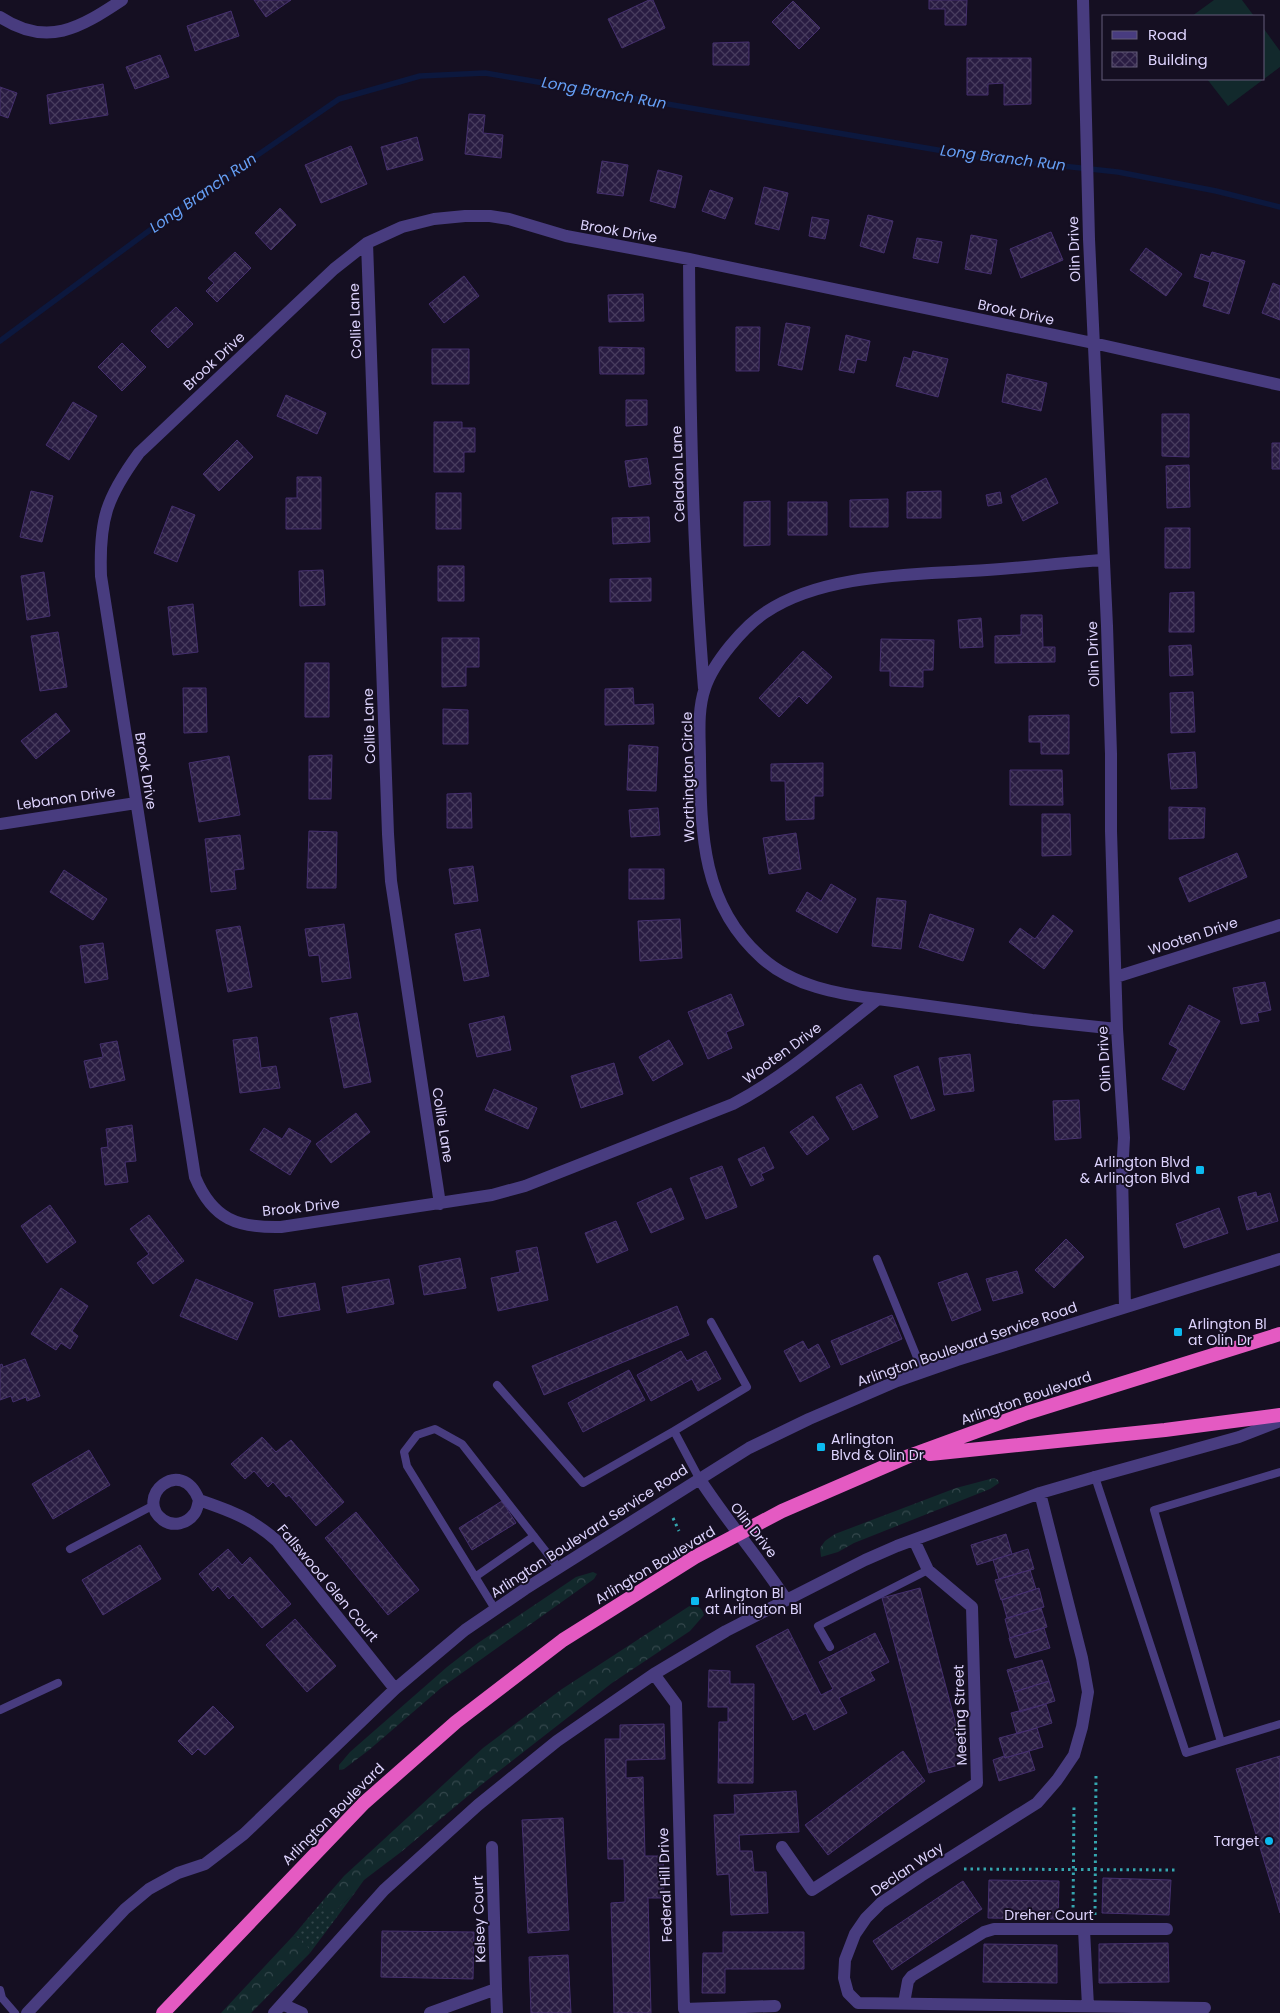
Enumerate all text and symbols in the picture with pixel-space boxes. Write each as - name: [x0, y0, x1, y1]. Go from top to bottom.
- legend: [1102, 15, 1265, 80]
- text: Road: [1148, 24, 1187, 45]
- text: Building: [1148, 49, 1208, 70]
- water label: Long Branch Run: [540, 71, 668, 114]
- water label: Long Branch Run: [939, 139, 1067, 176]
- water label: Long Branch Run: [145, 148, 260, 237]
- street label: Brook Drive: [579, 214, 659, 248]
- street label: Olin Drive: [1063, 216, 1085, 282]
- street label: Collie Lane: [344, 283, 366, 359]
- street label: Brook Drive: [976, 294, 1056, 330]
- street label: Brook Drive: [179, 327, 249, 395]
- street label: Celadon Lane: [666, 425, 690, 523]
- street label: Olin Drive: [1082, 621, 1104, 687]
- street label: Collie Lane: [358, 688, 380, 764]
- street label: Worthington Circle: [677, 711, 699, 842]
- street label: Brook Drive: [130, 731, 162, 811]
- street label: Lebanon Drive: [15, 781, 117, 815]
- street label: Wooten Drive: [1146, 912, 1241, 960]
- street label: Wooten Drive: [738, 1017, 826, 1088]
- street label: Olin Drive: [1092, 1025, 1116, 1092]
- street label: Collie Lane: [427, 1086, 459, 1164]
- place label: Arlington Blvd & Arlington Blvd: [1080, 1152, 1190, 1188]
- marker: Arlington Blvd & Arlington Blvd: [1194, 1164, 1206, 1176]
- street label: Brook Drive: [261, 1193, 341, 1221]
- street label: Arlington Boulevard Service Road: [854, 1297, 1080, 1391]
- place label: Arlington Bl at Olin Dr: [1188, 1314, 1267, 1350]
- marker: Arlington Bl at Olin Dr: [1172, 1326, 1184, 1338]
- street label: Arlington Boulevard: [958, 1366, 1094, 1430]
- place label: Arlington Blvd & Olin Dr: [831, 1429, 924, 1465]
- marker: Arlington Blvd & Olin Dr: [815, 1441, 827, 1453]
- street label: Arlington Boulevard Service Road: [487, 1461, 691, 1601]
- street label: Olin Drive: [726, 1498, 782, 1562]
- street label: Fallswood Glen Court: [273, 1520, 383, 1646]
- street label: Arlington Boulevard: [592, 1522, 718, 1608]
- place label: Arlington Bl at Arlington Bl: [705, 1583, 802, 1619]
- marker: Arlington Bl at Arlington Bl: [689, 1595, 701, 1607]
- street label: Meeting Street: [948, 1664, 972, 1766]
- street label: Arlington Boulevard: [277, 1758, 389, 1870]
- street label: Federal Hill Drive: [653, 1827, 677, 1943]
- place label: Target: [1214, 1831, 1259, 1851]
- marker: Target: [1263, 1835, 1275, 1847]
- street label: Declan Way: [867, 1837, 947, 1901]
- street label: Kelsey Court: [467, 1875, 491, 1963]
- street label: Dreher Court: [1004, 1905, 1094, 1925]

